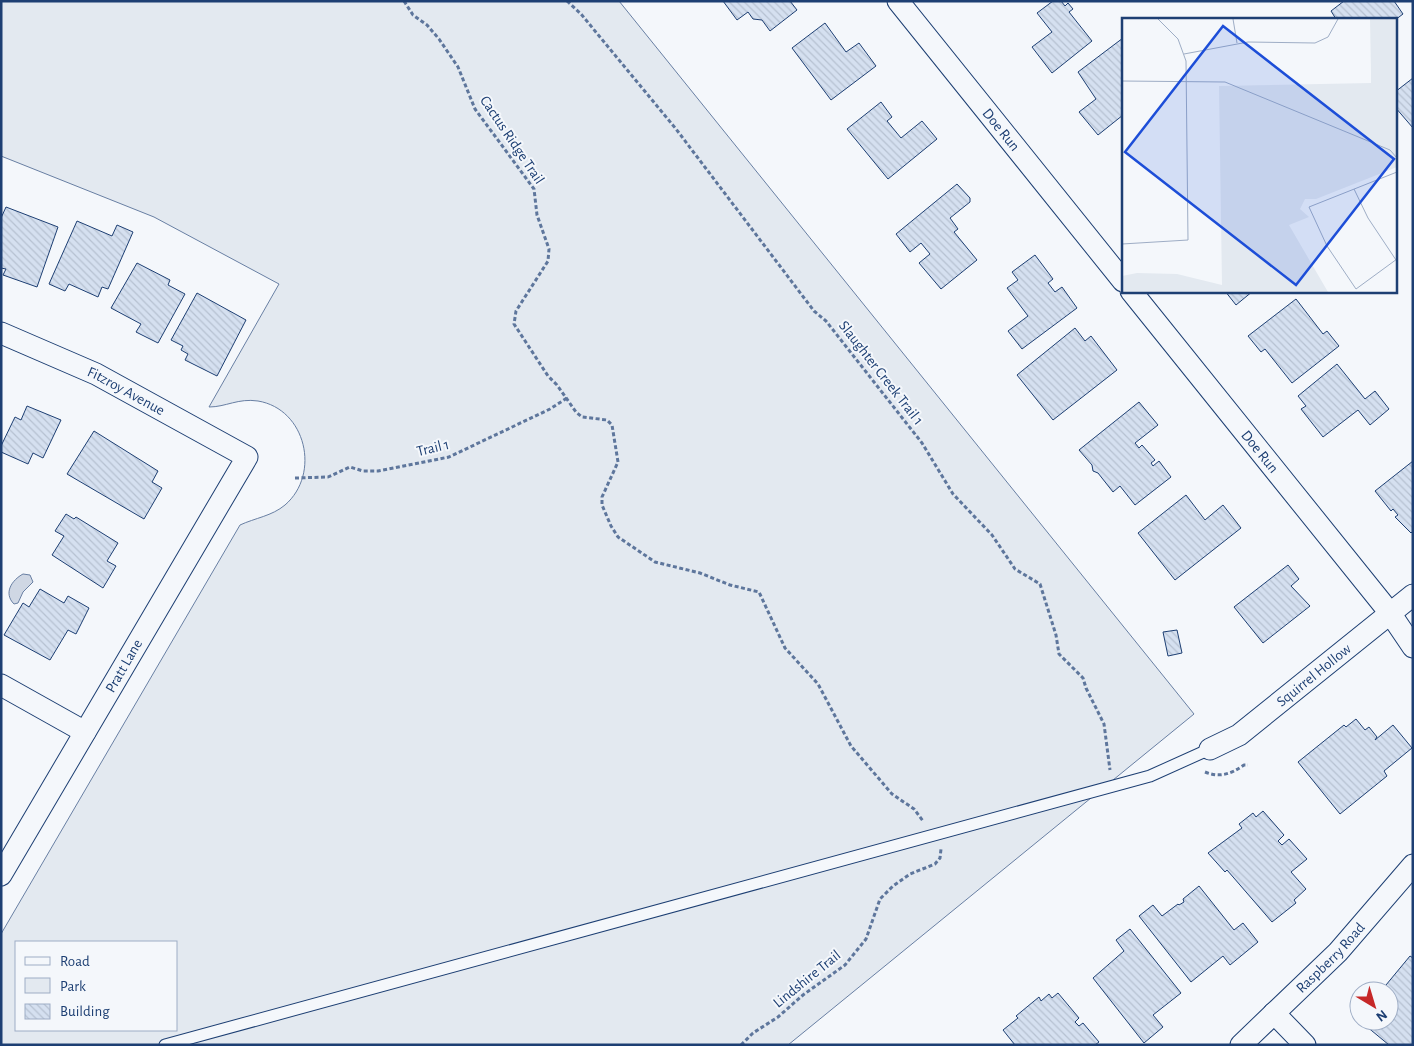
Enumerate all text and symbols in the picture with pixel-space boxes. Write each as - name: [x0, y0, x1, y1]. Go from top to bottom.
- inset map: [1122, 18, 1396, 292]
- street label: Cactus Ridge Trail: [477, 93, 547, 187]
- street label: Doe Run: [980, 106, 1023, 154]
- street label: Slaughter Creek Trail 1: [836, 318, 926, 428]
- street label: Fitzroy Avenue: [85, 364, 168, 418]
- street label: Doe Run: [1239, 427, 1282, 476]
- street label: Trail 1: [415, 437, 451, 459]
- street label: Pratt Lane: [103, 637, 145, 695]
- street label: Squirrel Hollow: [1274, 641, 1354, 709]
- street label: Raspberry Road: [1293, 919, 1368, 996]
- legend: [15, 941, 178, 1031]
- street label: Lindshire Trail: [770, 947, 844, 1011]
- text: Road: [60, 954, 90, 969]
- text: Park: [60, 979, 86, 994]
- north arrow: [1349, 981, 1399, 1031]
- text: Building: [60, 1004, 110, 1019]
- text: N: [1373, 1007, 1390, 1024]

